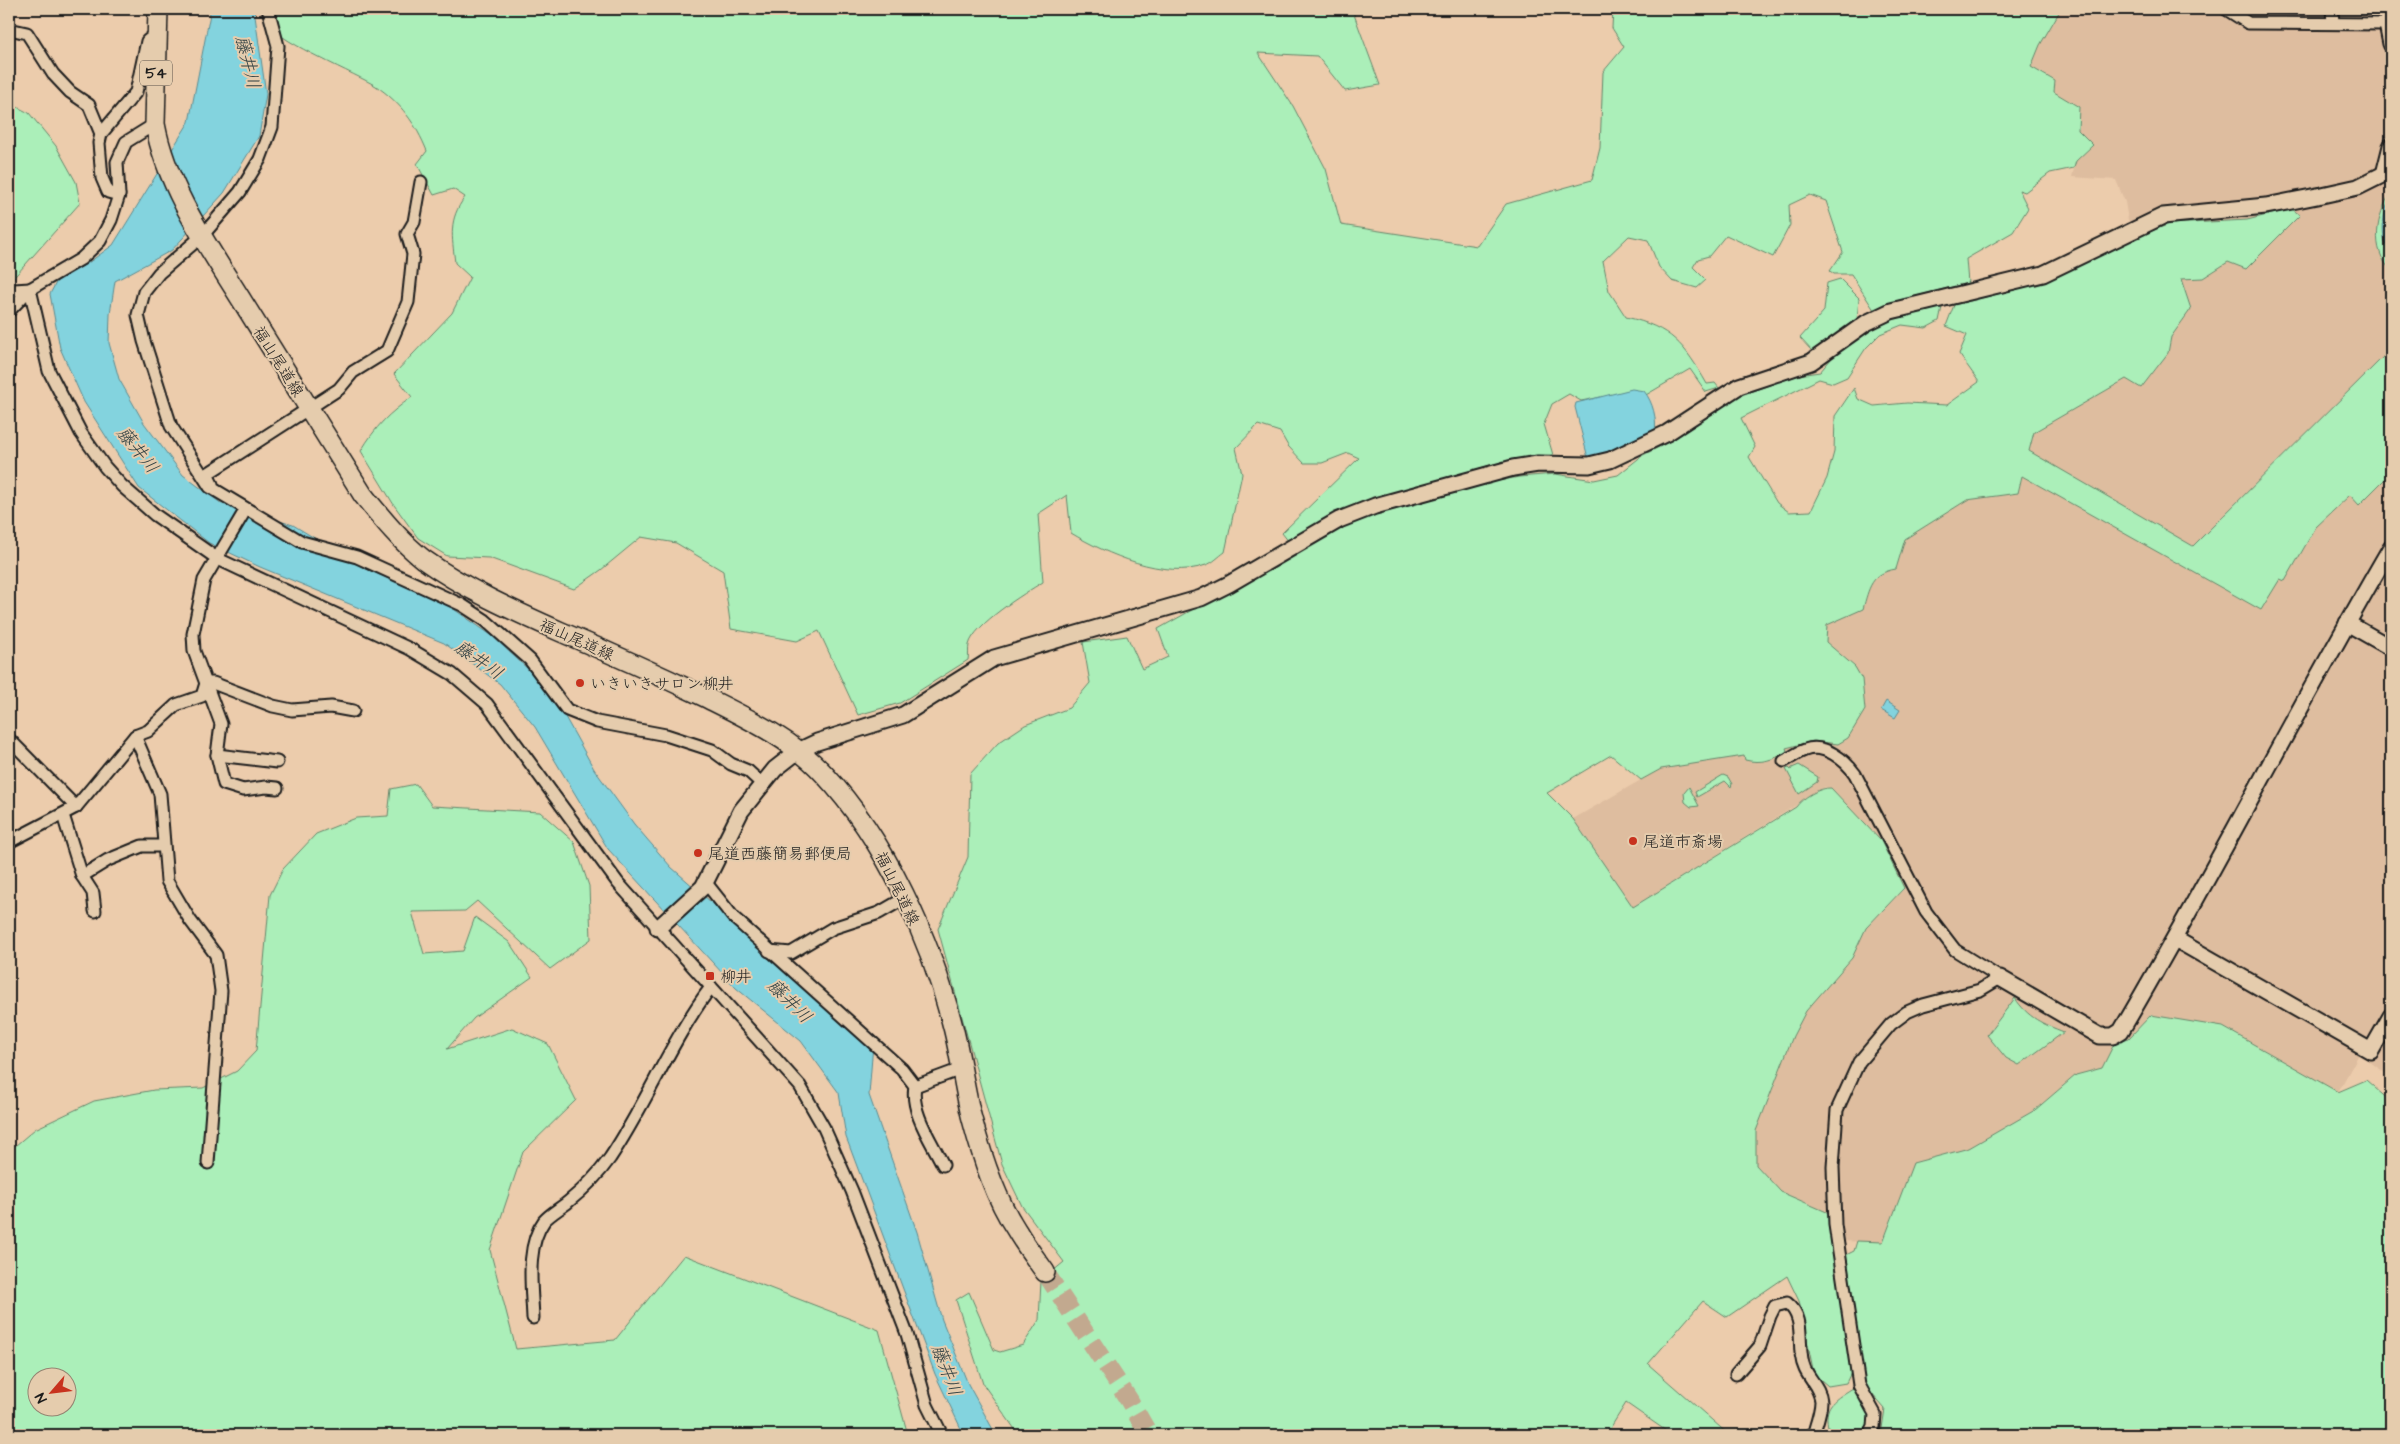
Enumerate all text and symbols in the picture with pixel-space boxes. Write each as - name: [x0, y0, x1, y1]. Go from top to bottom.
- water label: 藤井川: [229, 33, 266, 91]
- road number: 54: [140, 60, 172, 86]
- street label: 福山尾道線: [248, 322, 309, 401]
- water label: 藤井川: [111, 421, 164, 479]
- street label: 福山尾道線: [536, 614, 618, 666]
- water label: 藤井川: [449, 635, 508, 686]
- place label: いきいきサロン柳井: [590, 673, 734, 695]
- marker: いきいきサロン柳井: [574, 677, 586, 689]
- place label: 尾道市斎場: [1643, 831, 1723, 853]
- marker: 尾道市斎場: [1627, 835, 1639, 847]
- place label: 尾道西藤簡易郵便局: [708, 843, 852, 865]
- marker: 尾道西藤簡易郵便局: [692, 847, 704, 859]
- street label: 福山尾道線: [870, 848, 925, 929]
- place label: 柳井: [720, 966, 752, 988]
- marker: 柳井: [704, 970, 716, 982]
- water label: 藤井川: [762, 973, 818, 1029]
- water label: 藤井川: [925, 1340, 968, 1400]
- north arrow: [28, 1366, 78, 1416]
- text: N: [30, 1389, 52, 1406]

